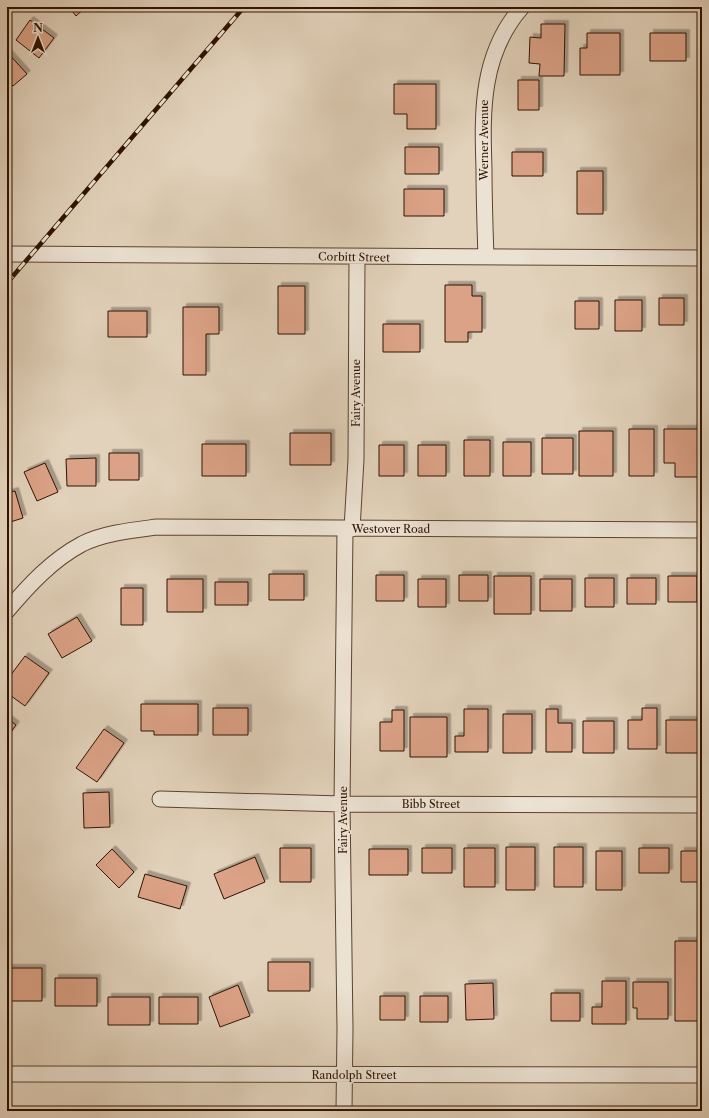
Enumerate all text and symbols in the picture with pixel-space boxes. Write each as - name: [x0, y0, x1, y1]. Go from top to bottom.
- north arrow: [18, 18, 58, 58]
- text: N: [33, 21, 43, 35]
- street label: Werner Avenue: [477, 100, 491, 181]
- street label: Corbitt Street: [318, 249, 390, 265]
- street label: Fairy Avenue: [349, 359, 363, 427]
- street label: Westover Road: [351, 522, 431, 536]
- street label: Fairy Avenue: [336, 786, 350, 854]
- street label: Bibb Street: [402, 797, 460, 811]
- street label: Randolph Street: [311, 1068, 397, 1082]

